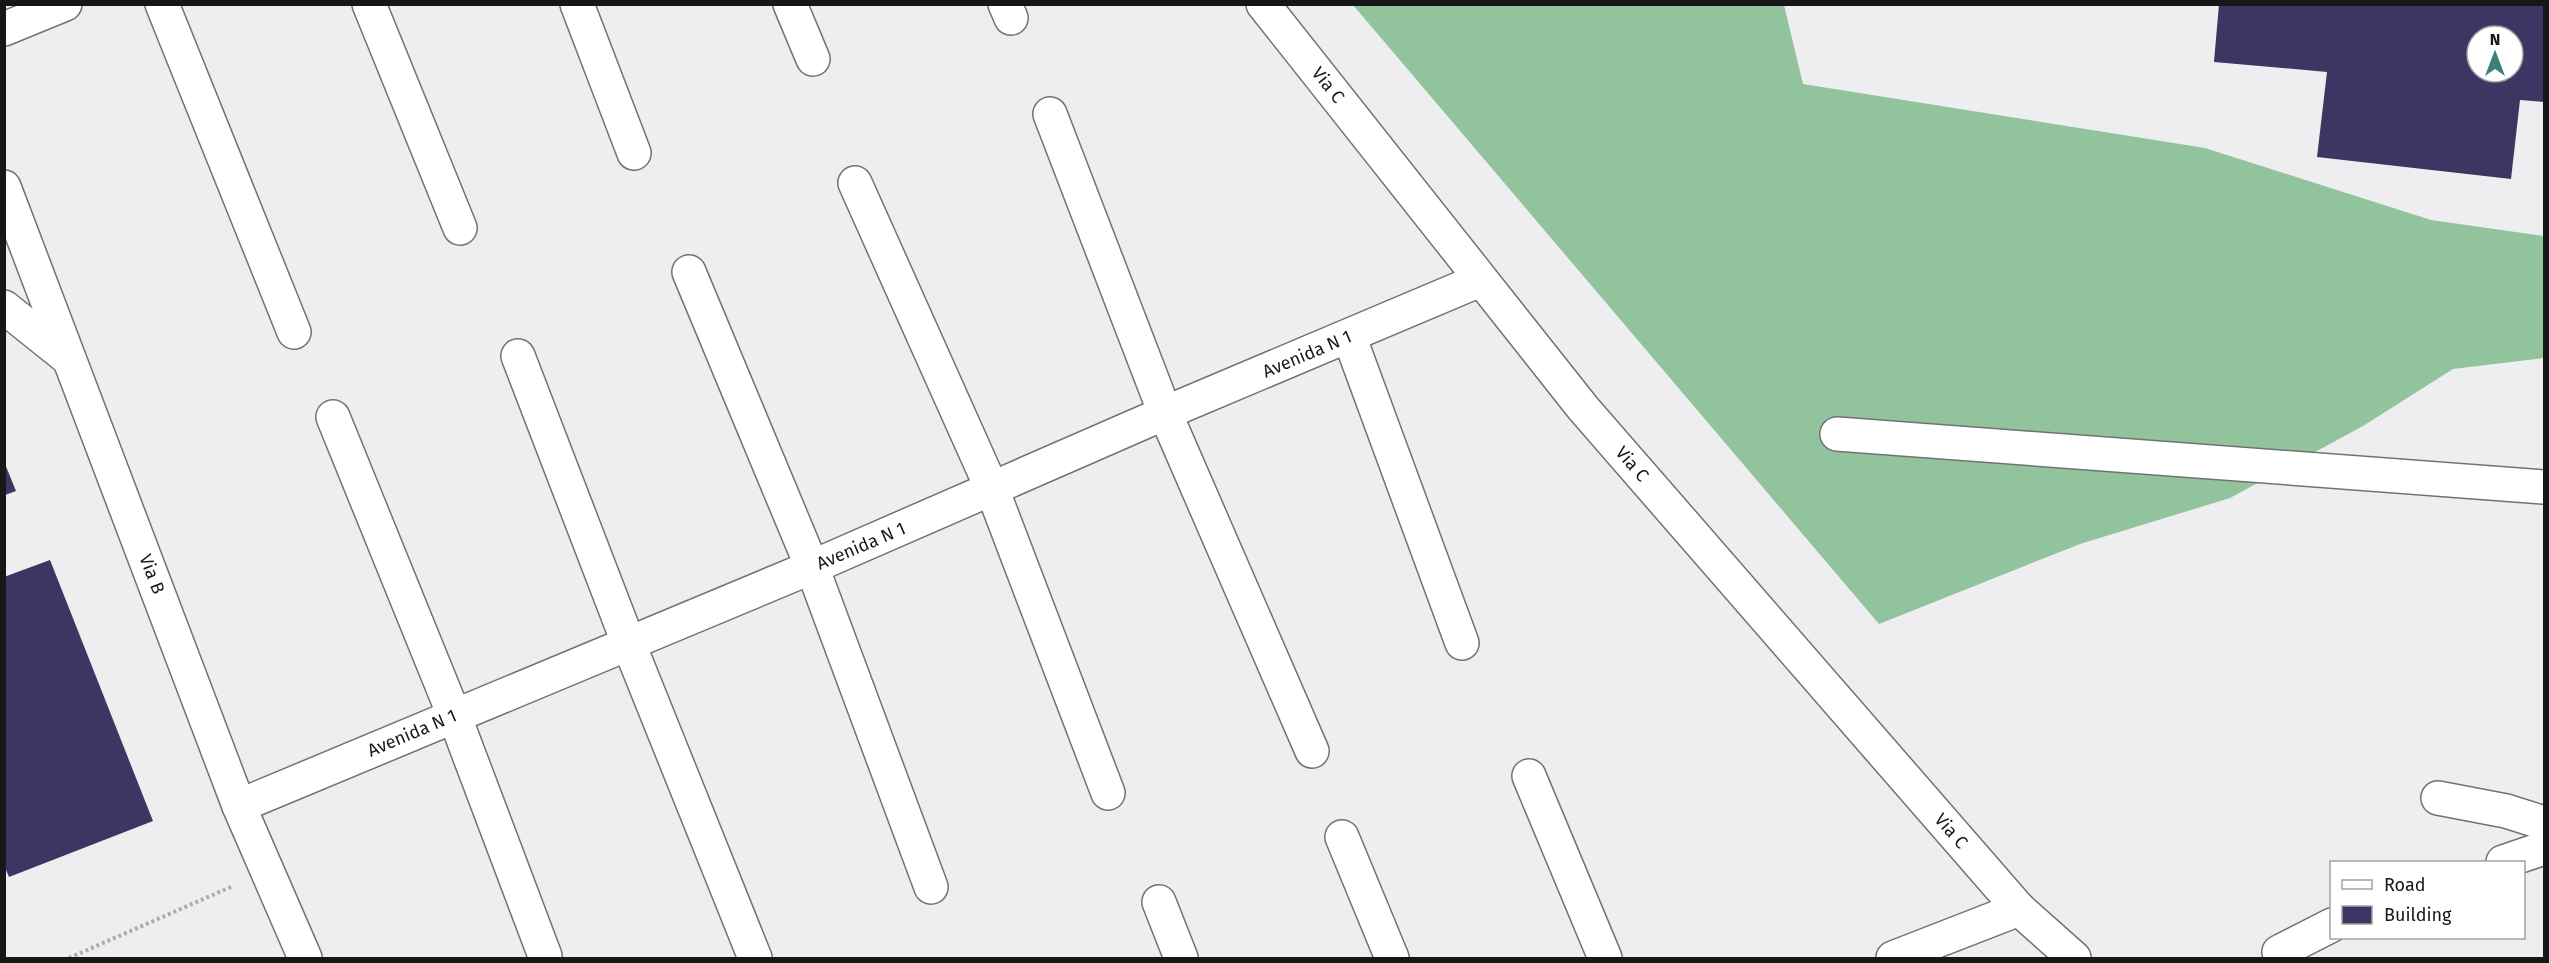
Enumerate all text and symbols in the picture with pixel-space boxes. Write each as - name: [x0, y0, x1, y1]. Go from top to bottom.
- north arrow: [2465, 24, 2525, 84]
- text: N: [2490, 30, 2500, 49]
- street label: Via C: [1307, 63, 1349, 107]
- street label: Avenida N 1: [1259, 325, 1355, 383]
- street label: Via C: [1611, 442, 1653, 486]
- street label: Avenida N 1: [813, 517, 909, 575]
- street label: Via B: [134, 551, 170, 597]
- street label: Avenida N 1: [364, 704, 460, 762]
- street label: Via C: [1930, 809, 1972, 853]
- legend: [2330, 861, 2525, 939]
- text: Road: [2384, 874, 2426, 896]
- text: Building: [2384, 904, 2452, 926]

